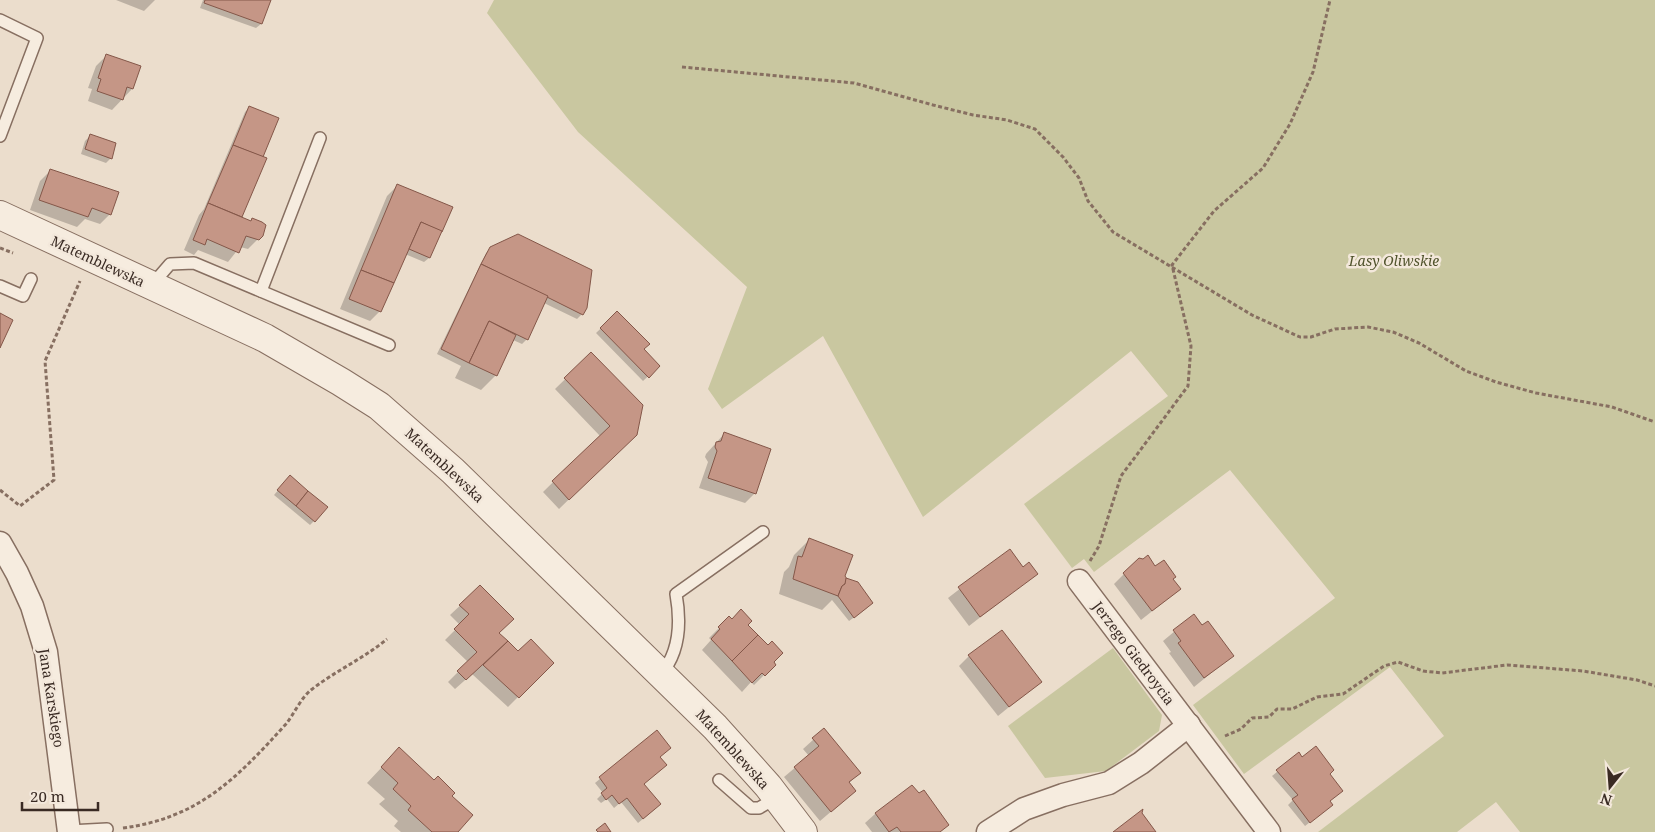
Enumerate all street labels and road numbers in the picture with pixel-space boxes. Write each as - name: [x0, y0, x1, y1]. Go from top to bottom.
- street label: Matemblewska: [48, 231, 148, 291]
- street label: Matemblewska: [401, 423, 489, 507]
- street label: Jerzego Giedroycia: [1088, 597, 1179, 709]
- street label: Jana Karskiego: [35, 646, 69, 749]
- street label: Matemblewska: [692, 705, 774, 793]

